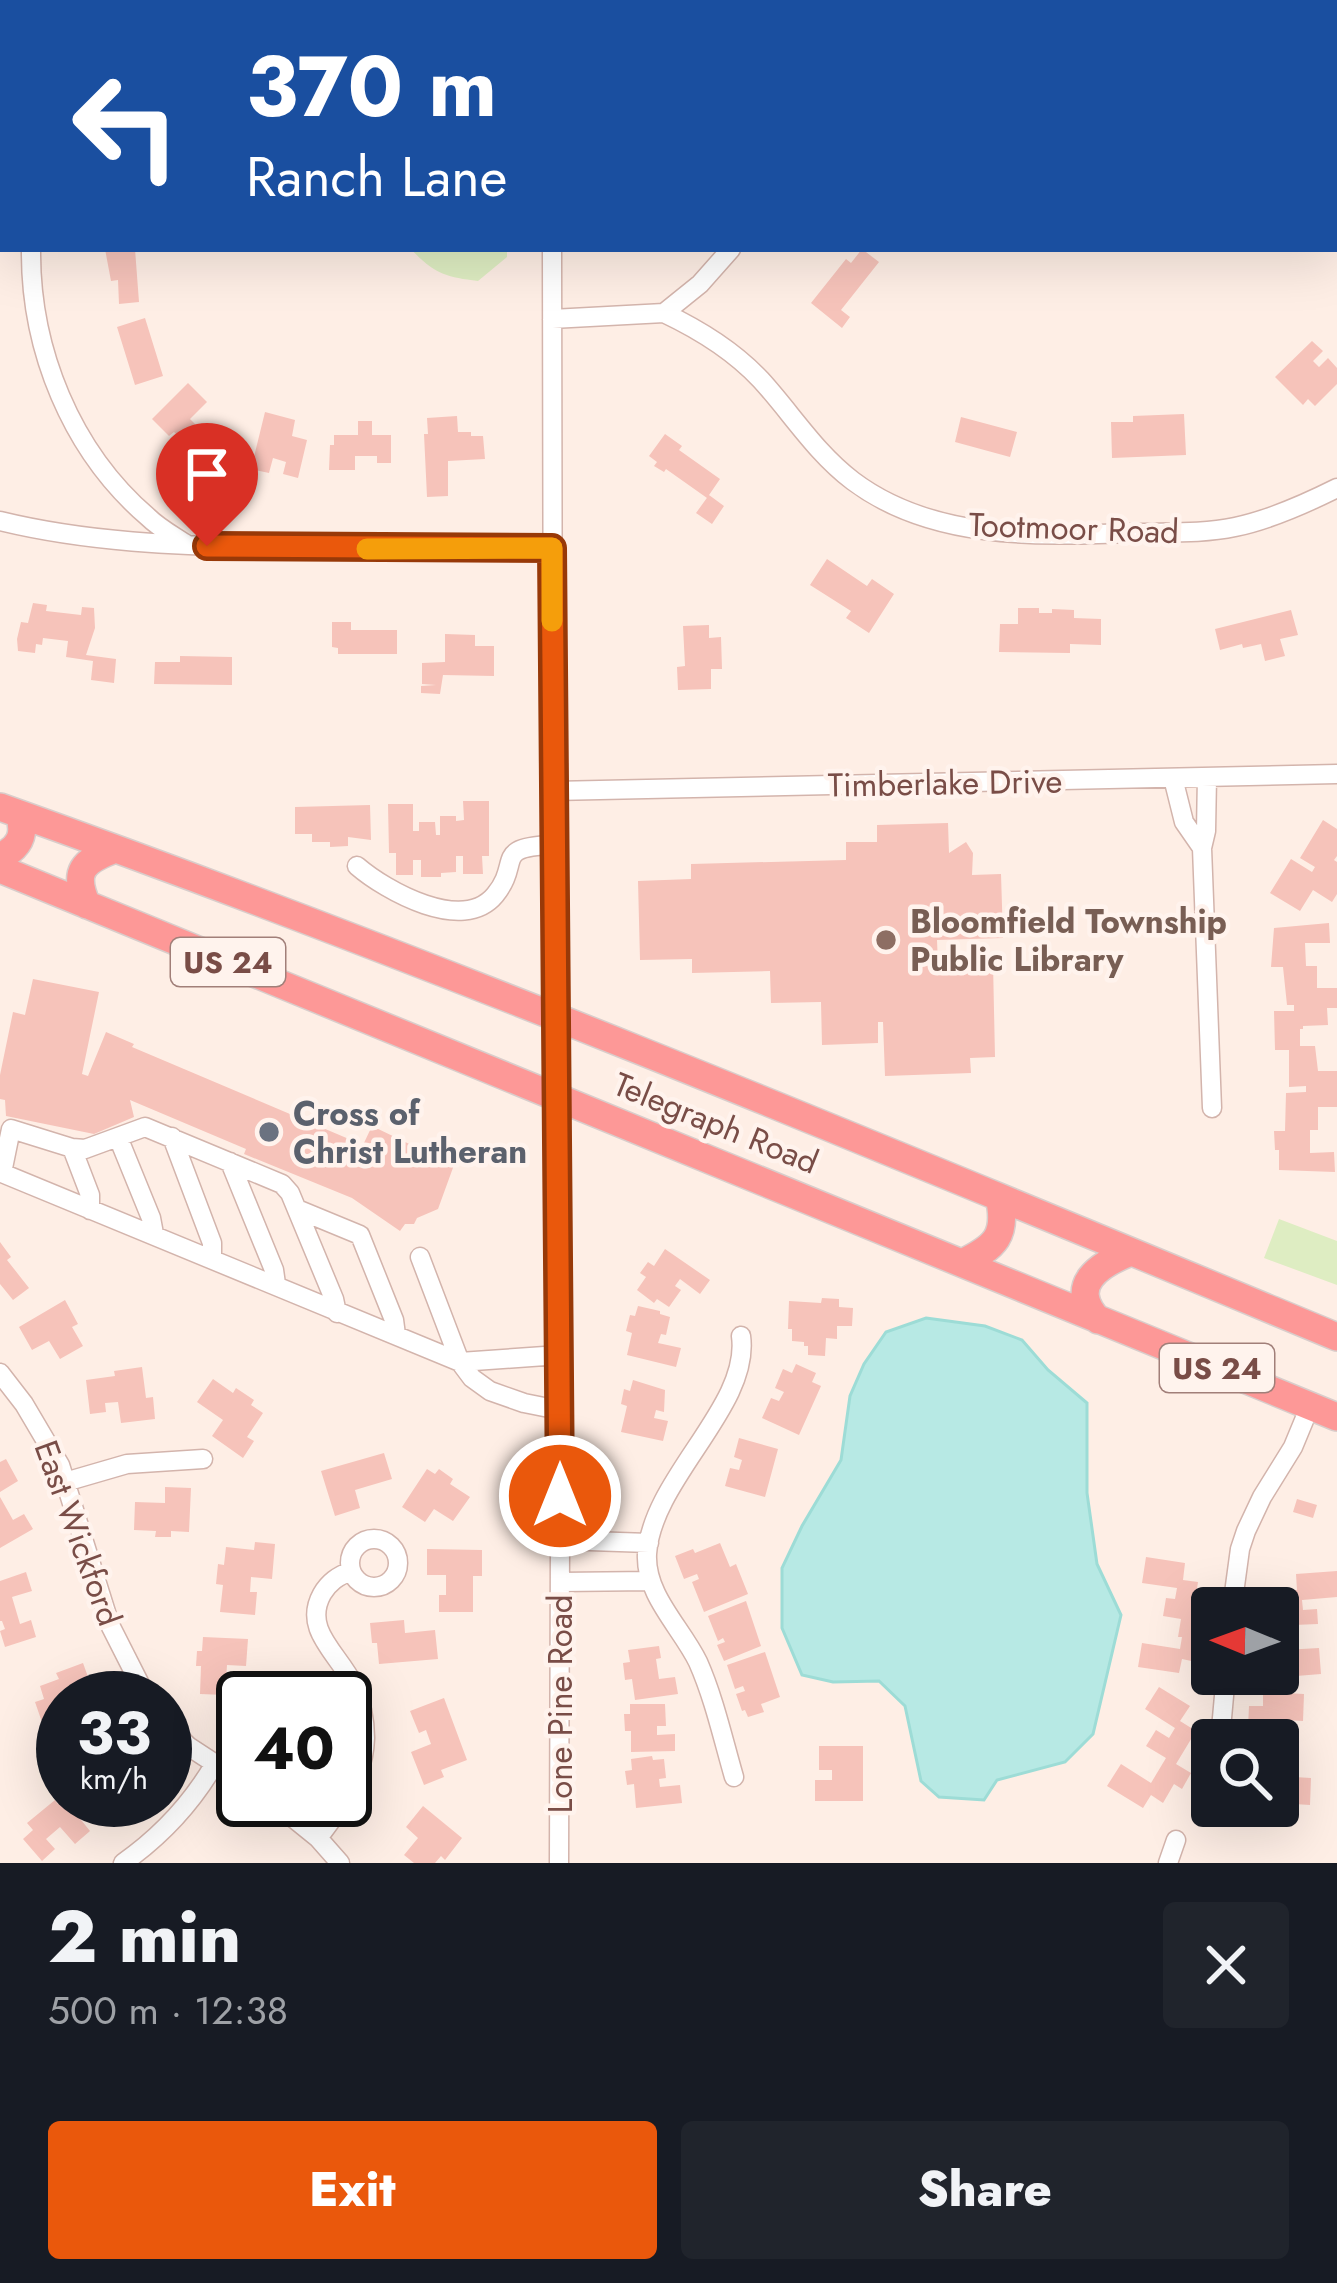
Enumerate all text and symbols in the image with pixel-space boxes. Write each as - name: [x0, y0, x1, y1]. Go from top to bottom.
- text: 370 m: [246, 26, 497, 148]
- icon: left: [48, 48, 204, 204]
- text: Ranch Lane: [246, 138, 507, 216]
- pin: [156, 423, 258, 546]
- icon: arrive: [174, 441, 240, 507]
- street label: Tootmoor Road: [968, 501, 1180, 555]
- street label: Timberlake Drive: [827, 757, 1063, 809]
- place label: Bloomfield Township Public Library: [910, 898, 1227, 983]
- marker: Bloomfield Township Public Library: [873, 927, 899, 953]
- road number: US 24: [171, 938, 285, 986]
- street label: Telegraph Road: [607, 1061, 825, 1185]
- place label: Cross of Christ Lutheran: [293, 1090, 527, 1175]
- marker: Cross of Christ Lutheran: [256, 1119, 282, 1145]
- road number: US 24: [1160, 1344, 1274, 1392]
- position arrow: [497, 1433, 623, 1559]
- street label: East Wickford: [23, 1434, 133, 1632]
- north arrow: [1191, 1587, 1299, 1695]
- map controls: [1191, 1587, 1299, 1827]
- street label: Lone Pine Road: [537, 1594, 584, 1814]
- speed limit sign: 40: [216, 1671, 372, 1827]
- text: 33: [77, 1690, 151, 1777]
- button: search: [1191, 1719, 1299, 1827]
- text: km/h: [80, 1757, 148, 1800]
- text: 2 min: [48, 1885, 241, 1989]
- button: close: [1163, 1902, 1289, 2028]
- text: 500 m · 12:38: [48, 1982, 288, 2039]
- button: Exit: [48, 2121, 657, 2259]
- button: Share: [681, 2121, 1289, 2259]

